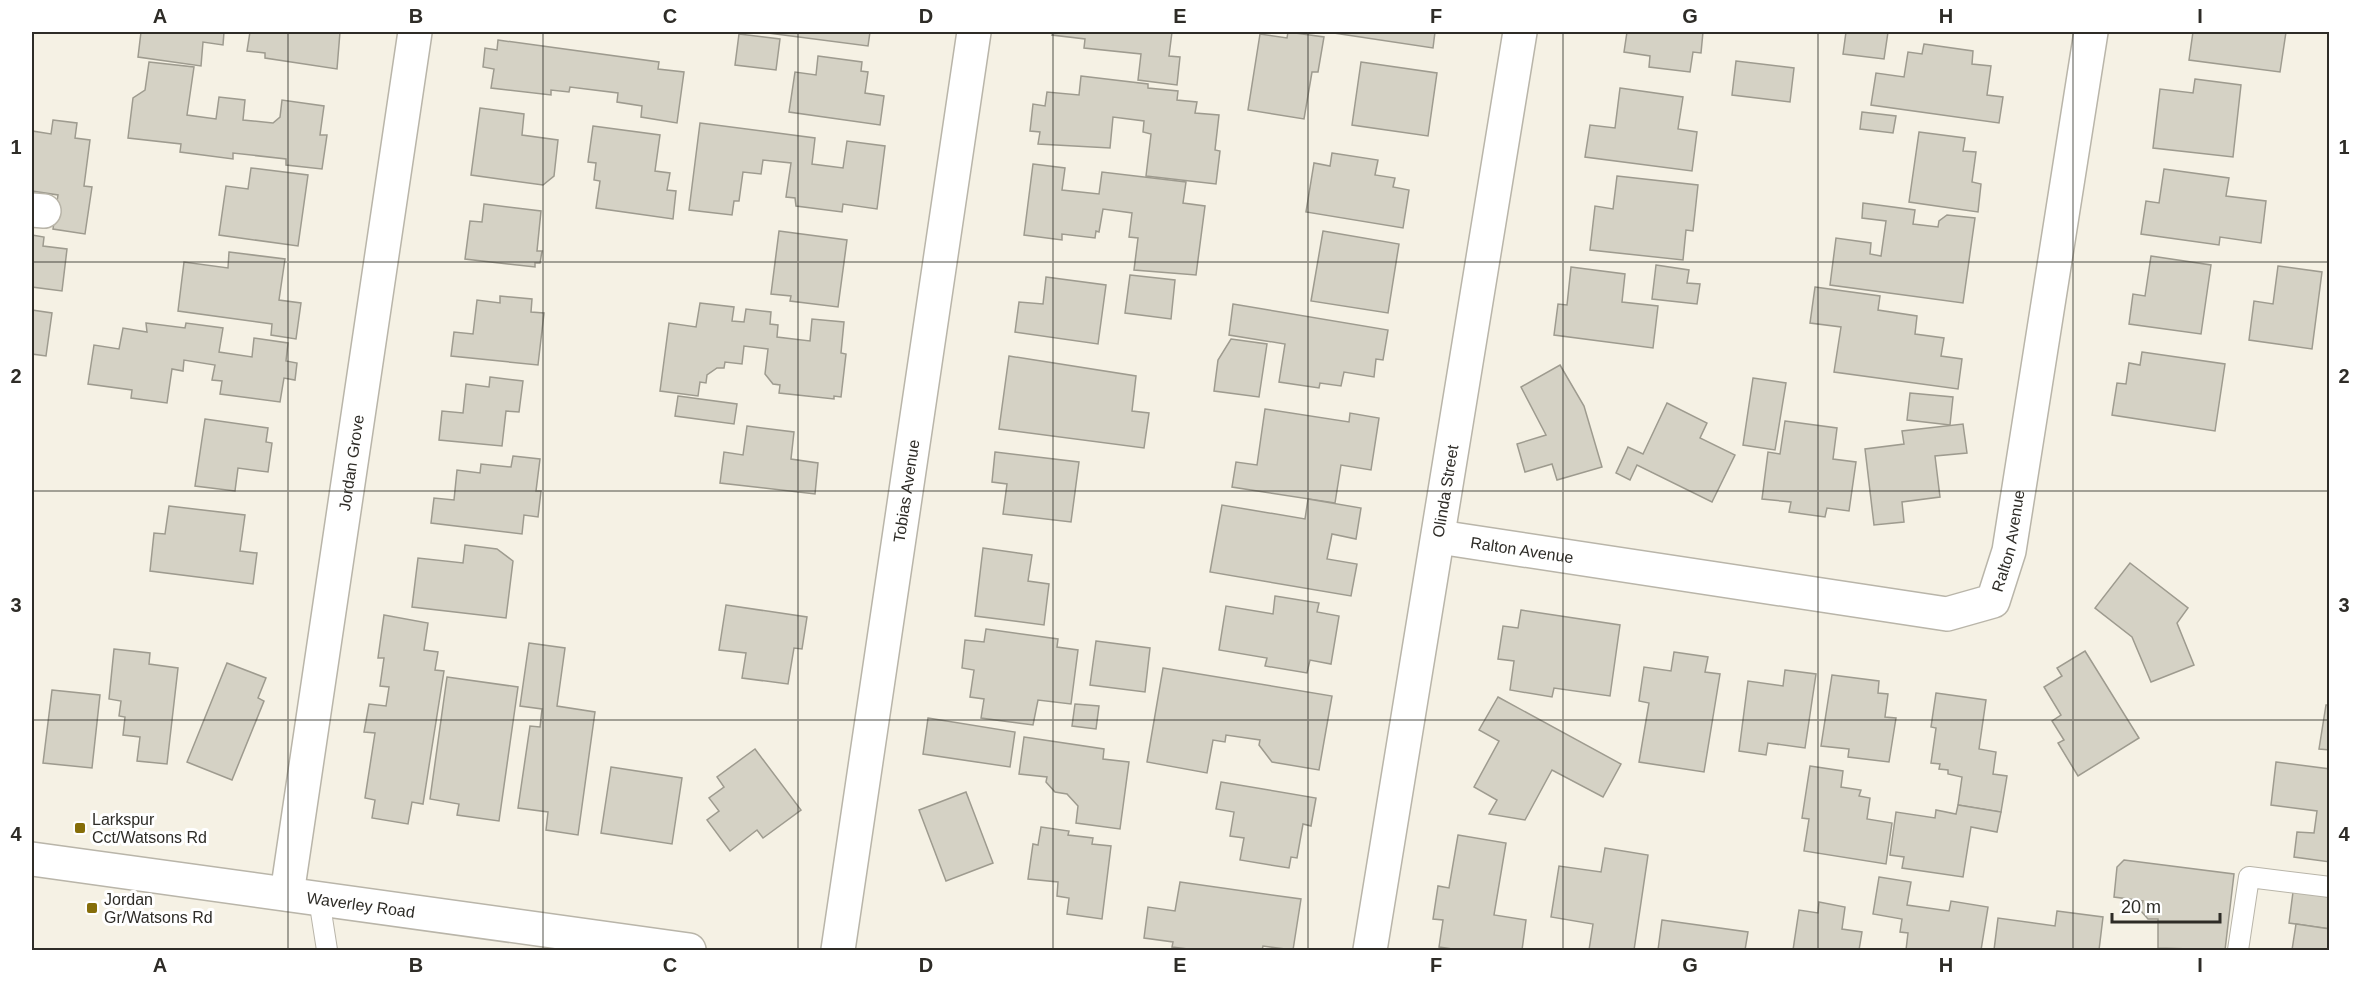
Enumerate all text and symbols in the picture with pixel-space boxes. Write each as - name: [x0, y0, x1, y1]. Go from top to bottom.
- text: A: [153, 5, 167, 27]
- text: B: [409, 5, 423, 27]
- text: C: [663, 5, 677, 27]
- text: D: [919, 5, 933, 27]
- text: E: [1173, 5, 1187, 27]
- text: F: [1430, 5, 1442, 27]
- text: G: [1682, 5, 1698, 27]
- text: H: [1939, 5, 1953, 27]
- text: I: [2197, 5, 2203, 27]
- text: 1: [10, 136, 22, 158]
- text: 1: [2338, 136, 2350, 158]
- text: 2: [10, 365, 22, 387]
- text: 2: [2338, 365, 2350, 387]
- street label: Jordan Grove: [336, 413, 367, 512]
- street label: Tobias Avenue: [890, 438, 923, 544]
- street label: Olinda Street: [1430, 443, 1461, 539]
- street label: Ralton Avenue: [1989, 489, 2028, 594]
- street label: Ralton Avenue: [1469, 534, 1575, 566]
- text: 3: [10, 594, 22, 616]
- text: 3: [2338, 594, 2350, 616]
- place label: Larkspur Cct/Watsons Rd: [92, 811, 207, 846]
- marker: Larkspur Cct/Watsons Rd: [73, 821, 87, 835]
- text: 4: [10, 823, 22, 845]
- text: 4: [2338, 823, 2350, 845]
- scale bar: [2112, 886, 2220, 924]
- street label: Waverley Road: [306, 889, 416, 921]
- place label: Jordan Gr/Watsons Rd: [104, 891, 213, 926]
- text: 20 m: [2121, 897, 2161, 917]
- marker: Jordan Gr/Watsons Rd: [85, 901, 99, 915]
- text: A: [153, 954, 167, 976]
- text: B: [409, 954, 423, 976]
- text: C: [663, 954, 677, 976]
- text: D: [919, 954, 933, 976]
- text: E: [1173, 954, 1187, 976]
- text: F: [1430, 954, 1442, 976]
- text: G: [1682, 954, 1698, 976]
- text: H: [1939, 954, 1953, 976]
- text: I: [2197, 954, 2203, 976]

